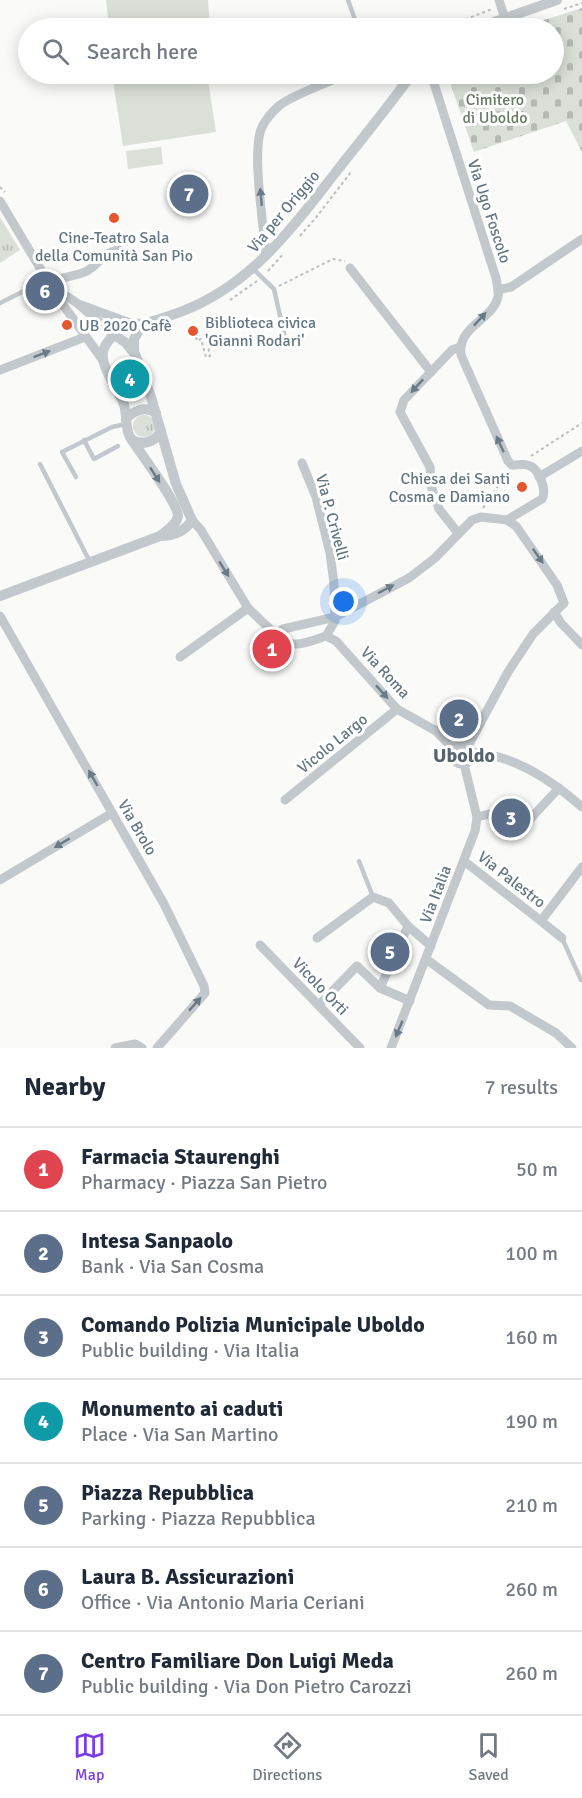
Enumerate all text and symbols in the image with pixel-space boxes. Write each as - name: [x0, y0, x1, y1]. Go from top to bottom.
- search box: [18, 18, 564, 84]
- icon: search: [39, 35, 72, 68]
- text: Search here: [87, 38, 198, 65]
- park label: Cimitero di Uboldo: [462, 90, 528, 128]
- street label: Via Ugo Foscolo: [463, 157, 515, 266]
- street label: Via per Origgio: [243, 166, 324, 257]
- pin: 7: [170, 172, 208, 216]
- one-way arrow: [256, 188, 266, 207]
- marker: Cine-Teatro Sala della Comunità San Pio: [107, 211, 121, 225]
- place label: Cine-Teatro Sala della Comunità San Pio: [35, 228, 193, 266]
- pin: 6: [26, 268, 64, 314]
- one-way arrow: [473, 312, 487, 326]
- place label: Biblioteca civica 'Gianni Rodari': [205, 313, 316, 351]
- place label: UB 2020 Cafè: [79, 316, 172, 336]
- marker: UB 2020 Cafè: [60, 318, 74, 332]
- marker: Biblioteca civica 'Gianni Rodari': [186, 324, 200, 338]
- one-way arrow: [34, 349, 52, 359]
- pin: 4: [110, 356, 150, 401]
- one-way arrow: [411, 379, 425, 393]
- one-way arrow: [496, 435, 505, 452]
- one-way arrow: [149, 466, 160, 483]
- place label: Chiesa dei Santi Cosma e Damiano: [389, 469, 510, 507]
- street label: Via P. Crivelli: [311, 472, 353, 563]
- marker: Chiesa dei Santi Cosma e Damiano: [515, 480, 529, 494]
- one-way arrow: [532, 548, 544, 564]
- one-way arrow: [219, 561, 230, 577]
- one-way arrow: [378, 585, 395, 594]
- your location: [329, 587, 358, 616]
- pin: 1: [252, 626, 292, 672]
- street label: Via Roma: [356, 643, 414, 703]
- one-way arrow: [375, 684, 388, 699]
- pin: 2: [440, 696, 478, 742]
- street label: Vicolo Largo: [294, 709, 372, 778]
- district label: Uboldo: [433, 743, 495, 768]
- one-way arrow: [87, 770, 98, 786]
- street label: Via Brolo: [113, 796, 161, 859]
- pin: 3: [492, 796, 530, 840]
- one-way arrow: [54, 837, 70, 848]
- street label: Via Palestro: [473, 847, 549, 913]
- street label: Via Italia: [416, 862, 456, 926]
- pin: 5: [370, 930, 410, 974]
- street label: Vicolo Orti: [288, 954, 353, 1020]
- one-way arrow: [189, 996, 202, 1012]
- one-way arrow: [393, 1020, 403, 1038]
- text: Nearby: [24, 1071, 105, 1103]
- text: 7 results: [485, 1075, 558, 1100]
- text: Farmacia Staurenghi: [81, 1143, 280, 1170]
- text: 1: [38, 1157, 49, 1182]
- text: 50 m: [516, 1157, 558, 1182]
- text: Pharmacy · Piazza San Pietro: [81, 1170, 327, 1195]
- text: Intesa Sanpaolo: [81, 1227, 233, 1254]
- text: 2: [38, 1241, 49, 1266]
- text: 100 m: [505, 1241, 558, 1266]
- text: Bank · Via San Cosma: [81, 1254, 264, 1279]
- text: Comando Polizia Municipale Uboldo: [81, 1311, 425, 1338]
- text: 3: [38, 1325, 49, 1350]
- text: 160 m: [505, 1325, 558, 1350]
- text: Public building · Via Italia: [81, 1338, 299, 1363]
- text: Monumento ai caduti: [81, 1395, 283, 1422]
- text: 4: [38, 1409, 49, 1434]
- text: 190 m: [505, 1409, 558, 1434]
- text: Place · Via San Martino: [81, 1422, 279, 1447]
- text: Piazza Repubblica: [81, 1479, 254, 1506]
- text: 5: [38, 1493, 49, 1518]
- text: 210 m: [505, 1493, 558, 1518]
- text: Parking · Piazza Repubblica: [81, 1506, 316, 1531]
- text: Laura B. Assicurazioni: [81, 1563, 294, 1590]
- text: 6: [38, 1577, 49, 1602]
- text: 260 m: [505, 1577, 558, 1602]
- text: Office · Via Antonio Maria Ceriani: [81, 1590, 365, 1615]
- text: Centro Familiare Don Luigi Meda: [81, 1647, 394, 1674]
- text: 7: [38, 1661, 49, 1686]
- text: 260 m: [505, 1661, 558, 1686]
- text: Public building · Via Don Pietro Carozzi: [81, 1674, 412, 1699]
- tab: Map: [73, 1729, 106, 1785]
- tab: Directions: [252, 1729, 322, 1785]
- tab: Saved: [469, 1729, 509, 1785]

